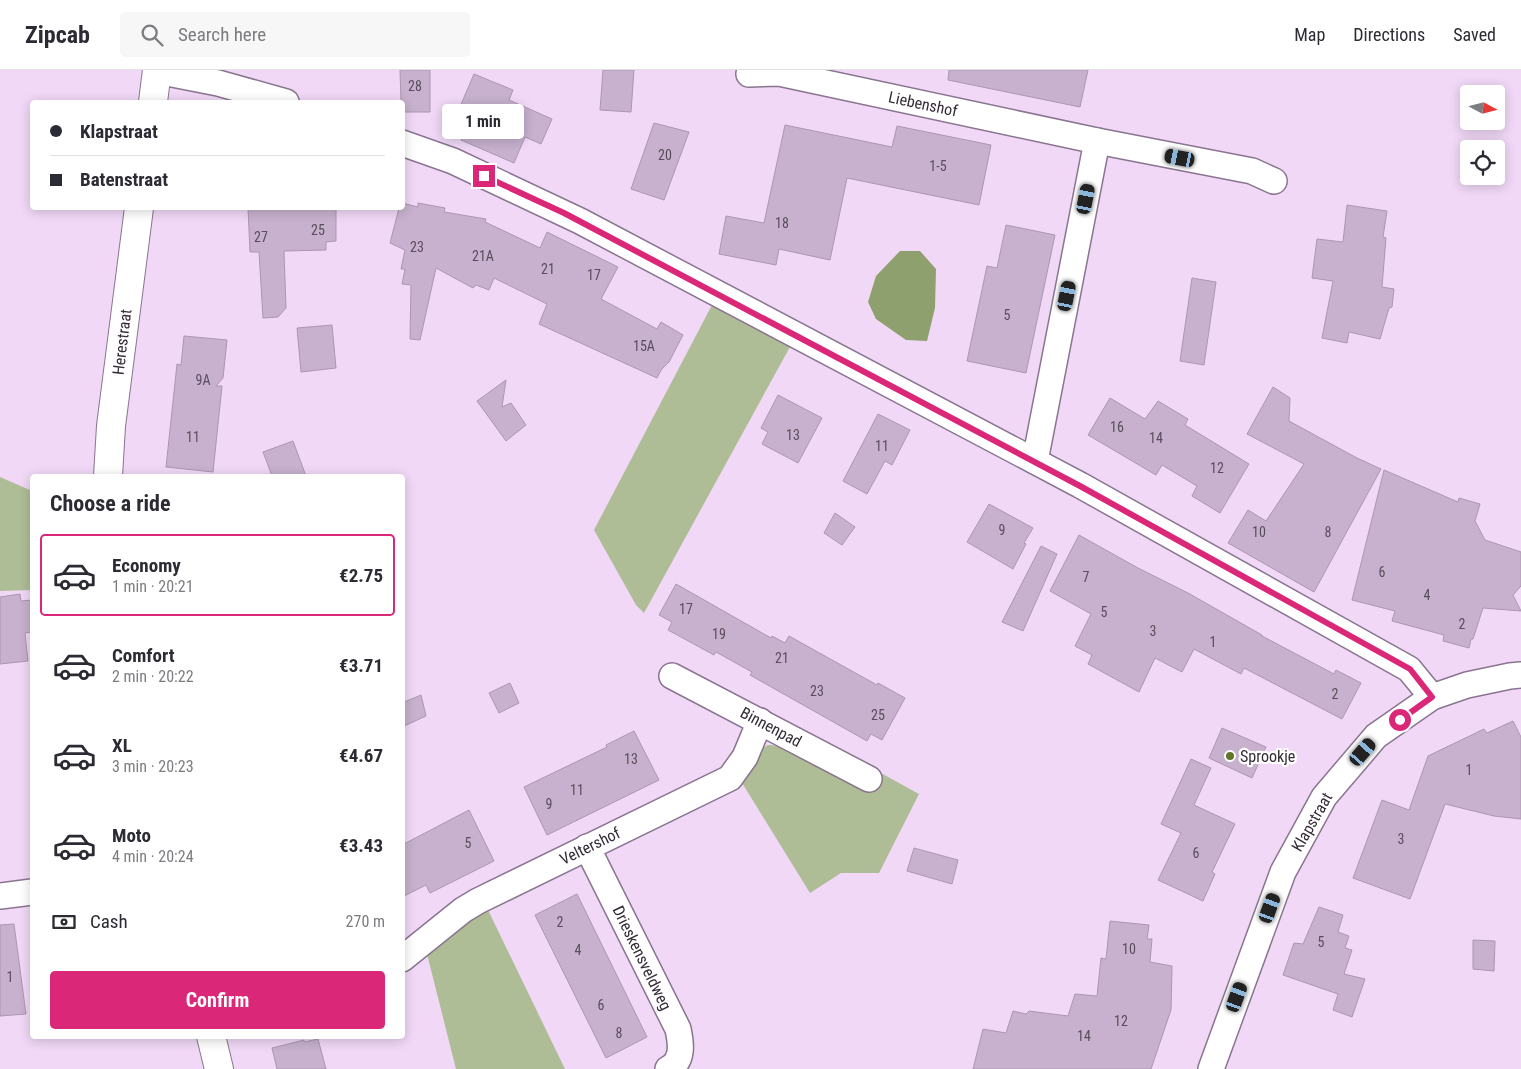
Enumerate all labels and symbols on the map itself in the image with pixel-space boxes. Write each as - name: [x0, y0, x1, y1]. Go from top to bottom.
- house number: 28: [408, 78, 422, 94]
- north arrow: [1460, 85, 1505, 130]
- street label: Liebenshof: [887, 87, 959, 121]
- callout: 1 min: [443, 104, 525, 138]
- house number: 20: [658, 147, 672, 163]
- car: [1163, 148, 1196, 168]
- house number: 1-5: [929, 158, 947, 174]
- route end: [473, 165, 495, 187]
- car: [1075, 183, 1096, 215]
- house number: 18: [775, 215, 789, 231]
- house number: 25: [311, 222, 325, 238]
- house number: 27: [254, 229, 268, 245]
- house number: 23: [410, 239, 424, 255]
- house number: 21A: [472, 248, 494, 264]
- house number: 21: [541, 261, 555, 277]
- house number: 17: [587, 267, 601, 283]
- car: [1056, 280, 1077, 312]
- house number: 5: [1004, 307, 1011, 323]
- street label: Herestraat: [109, 308, 136, 376]
- house number: 15A: [633, 338, 655, 354]
- house number: 9A: [196, 372, 210, 388]
- house number: 16: [1110, 419, 1124, 435]
- house number: 13: [786, 427, 800, 443]
- house number: 11: [186, 429, 200, 445]
- house number: 14: [1149, 430, 1163, 446]
- house number: 11: [875, 438, 889, 454]
- house number: 12: [1210, 460, 1224, 476]
- house number: 9: [999, 522, 1005, 538]
- house number: 10: [1252, 524, 1266, 540]
- house number: 8: [1325, 524, 1332, 540]
- house number: 6: [1379, 564, 1386, 580]
- house number: 7: [1083, 569, 1090, 585]
- house number: 4: [1424, 587, 1431, 603]
- house number: 17: [679, 601, 693, 617]
- house number: 5: [1101, 604, 1108, 620]
- house number: 2: [1459, 616, 1466, 632]
- house number: 3: [1150, 623, 1156, 639]
- house number: 19: [712, 626, 726, 642]
- house number: 1: [1210, 634, 1216, 650]
- house number: 21: [775, 650, 789, 666]
- house number: 23: [810, 683, 824, 699]
- house number: 2: [1332, 686, 1339, 702]
- street label: Binnenpad: [737, 703, 805, 751]
- house number: 25: [871, 707, 885, 723]
- route start: [1389, 709, 1411, 731]
- car: [1347, 736, 1378, 768]
- place label: Sprookje: [1240, 747, 1295, 766]
- marker: Sprookje: [1224, 750, 1236, 762]
- house number: 13: [624, 751, 638, 767]
- house number: 1: [1466, 762, 1472, 778]
- house number: 11: [570, 782, 584, 798]
- street label: Klapstraat: [1288, 789, 1337, 855]
- house number: 9: [546, 796, 552, 812]
- street label: Veltershof: [557, 823, 623, 869]
- house number: 3: [1398, 831, 1404, 847]
- house number: 5: [465, 835, 472, 851]
- house number: 6: [1193, 845, 1200, 861]
- car: [1257, 891, 1282, 925]
- street label: Drieskensveldweg: [609, 903, 675, 1013]
- house number: 2: [557, 914, 564, 930]
- house number: 5: [1318, 934, 1325, 950]
- house number: 10: [1122, 941, 1136, 957]
- house number: 4: [575, 942, 582, 958]
- house number: 1: [7, 969, 13, 985]
- car: [1224, 980, 1249, 1014]
- house number: 6: [598, 997, 605, 1013]
- house number: 12: [1114, 1013, 1128, 1029]
- house number: 8: [616, 1025, 623, 1041]
- house number: 14: [1077, 1028, 1091, 1044]

